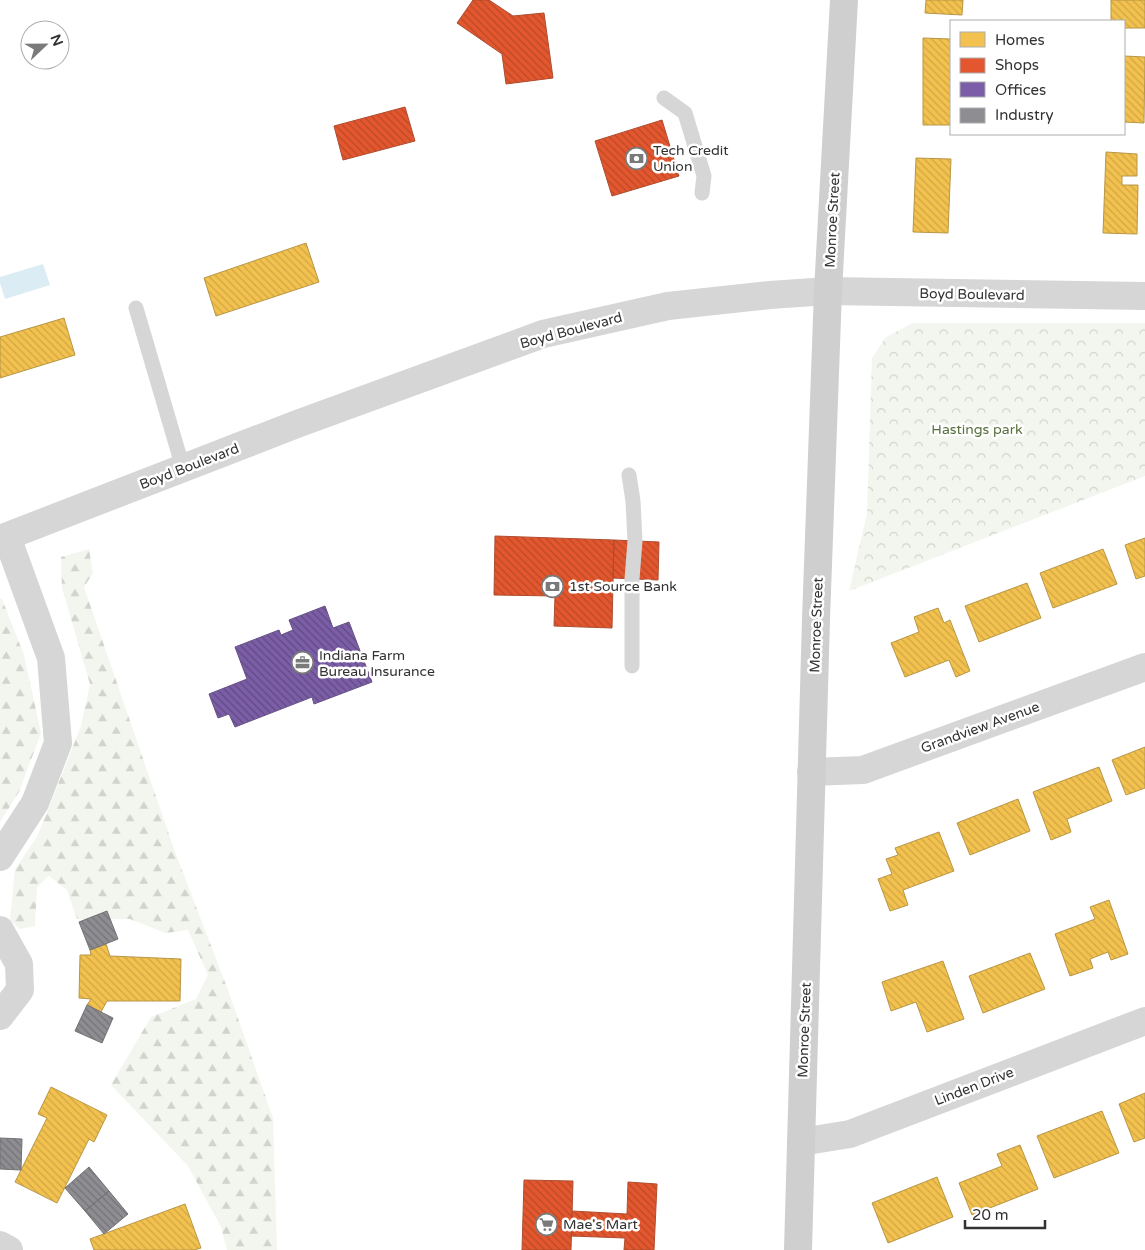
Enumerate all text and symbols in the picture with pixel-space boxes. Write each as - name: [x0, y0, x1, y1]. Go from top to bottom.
- north arrow: [20, 20, 70, 70]
- legend: [950, 20, 1125, 135]
- text: Homes: [995, 31, 1045, 49]
- text: N: [47, 32, 67, 49]
- text: Shops: [995, 56, 1039, 74]
- text: Offices: [995, 81, 1046, 99]
- text: Industry: [995, 106, 1054, 124]
- place label: Tech Credit Union: [653, 142, 729, 175]
- bank icon: Tech Credit Union: [625, 146, 649, 170]
- street label: Monroe Street: [822, 171, 844, 268]
- street label: Boyd Boulevard: [919, 285, 1025, 304]
- street label: Boyd Boulevard: [518, 309, 624, 352]
- park label: Hastings park: [931, 421, 1023, 438]
- street label: Boyd Boulevard: [137, 440, 241, 493]
- bank icon: 1st Source Bank: [541, 574, 565, 598]
- street label: Monroe Street: [806, 576, 827, 673]
- place label: 1st Source Bank: [569, 578, 677, 595]
- place label: Indiana Farm Bureau Insurance: [319, 647, 435, 680]
- office icon: Indiana Farm Bureau Insurance: [291, 651, 315, 675]
- street label: Grandview Avenue: [919, 698, 1042, 757]
- street label: Monroe Street: [794, 981, 815, 1078]
- street label: Linden Drive: [932, 1064, 1016, 1109]
- scale bar: [965, 1198, 1045, 1230]
- text: 20 m: [972, 1206, 1009, 1224]
- supermarket icon: Mae's Mart: [535, 1212, 559, 1236]
- place label: Mae's Mart: [563, 1216, 639, 1233]

